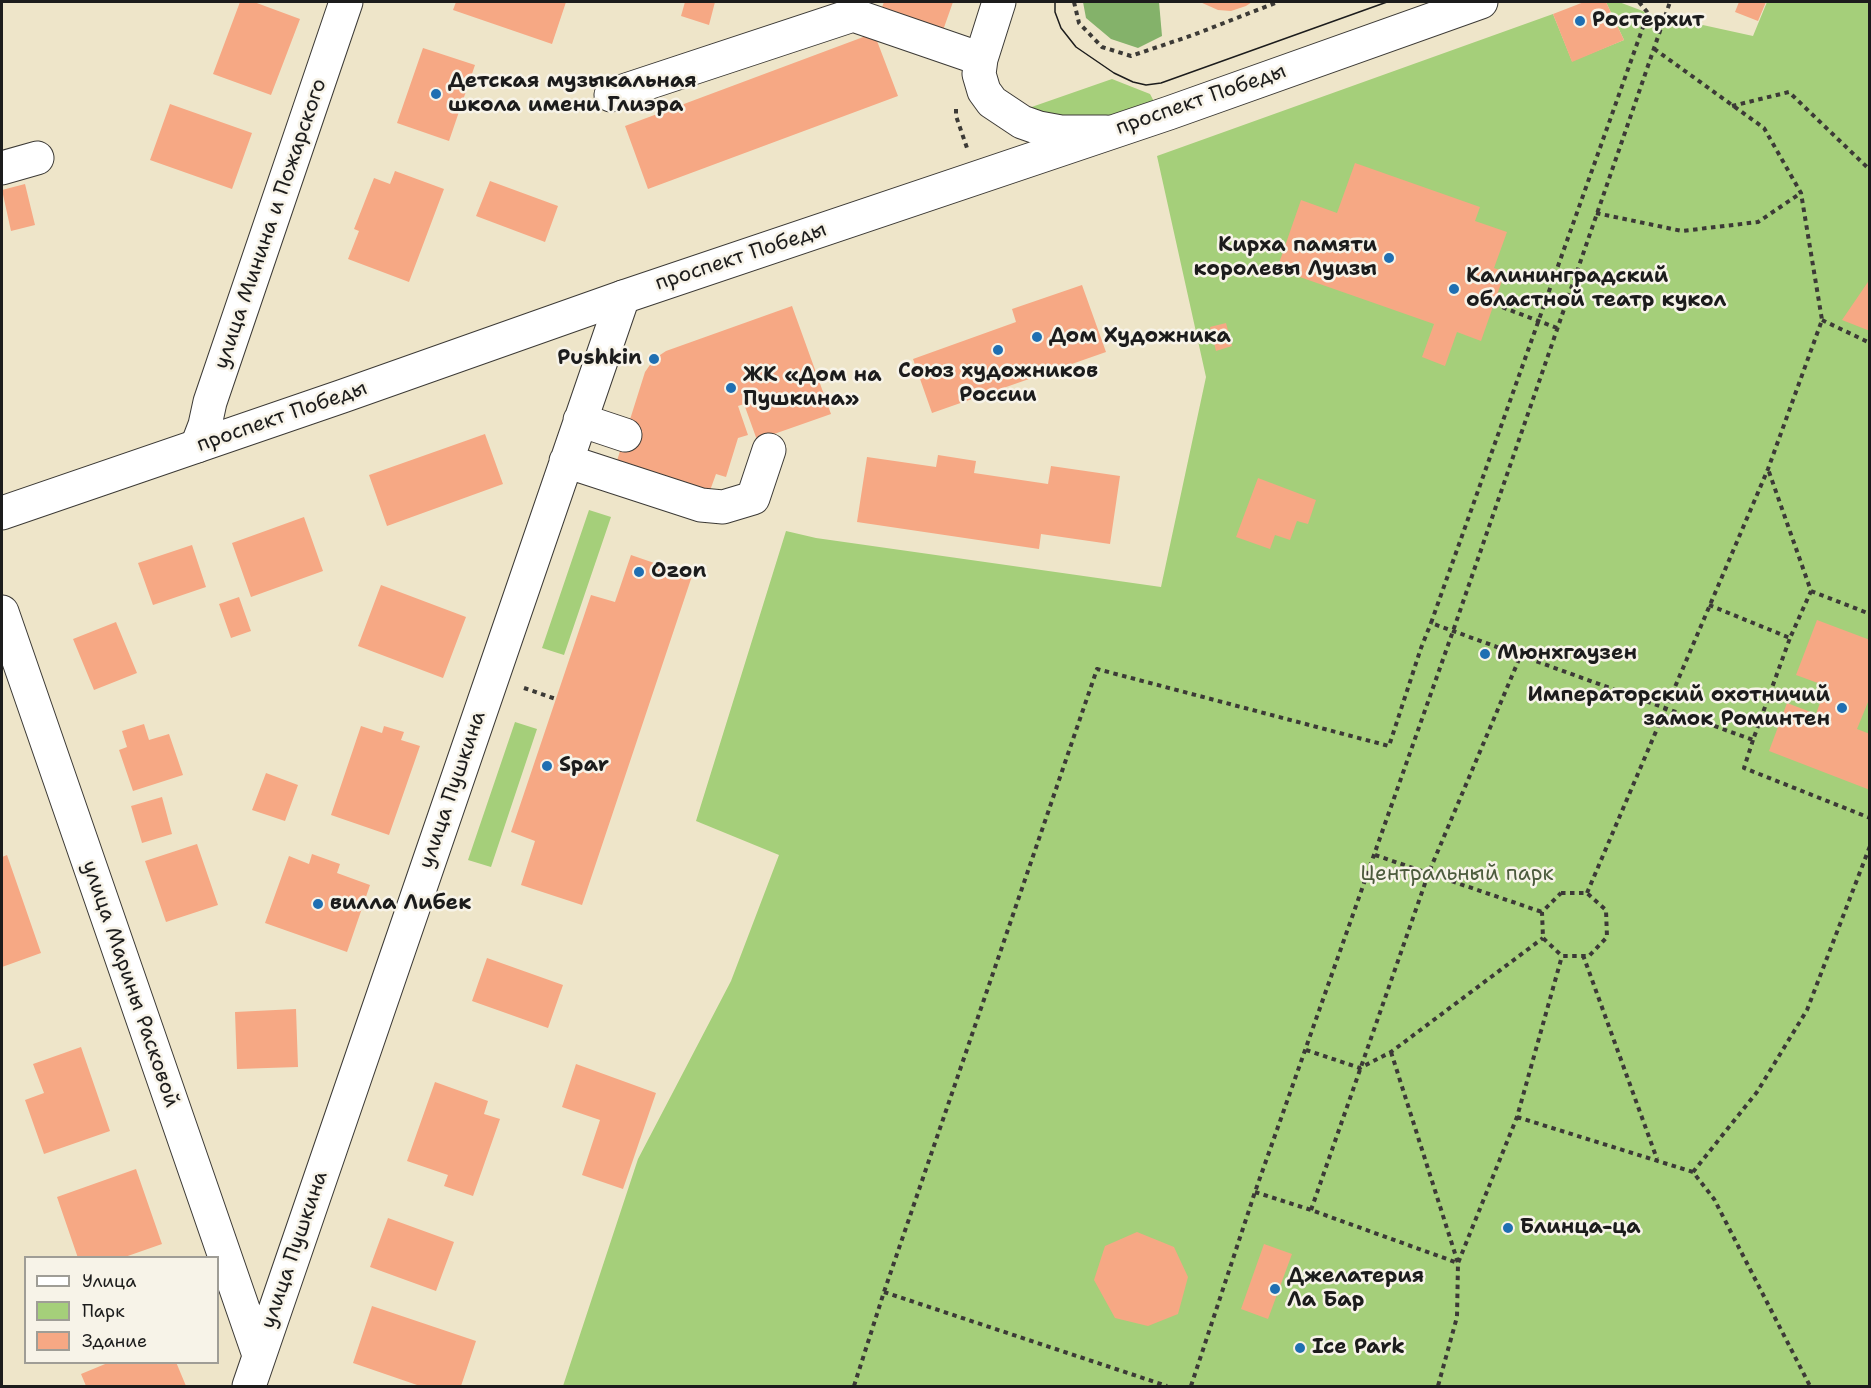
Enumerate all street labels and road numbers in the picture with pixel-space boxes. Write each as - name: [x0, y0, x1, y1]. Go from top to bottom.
- street label: проспект Победы: [1113, 59, 1289, 141]
- street label: улица Минина и Пожарского: [209, 76, 333, 372]
- street label: проспект Победы: [652, 217, 830, 297]
- street label: проспект Победы: [194, 376, 370, 458]
- street label: улица Пушкина: [414, 708, 492, 872]
- street label: улица Марины Расковой: [76, 857, 184, 1111]
- street label: улица Пушкина: [256, 1168, 334, 1332]

